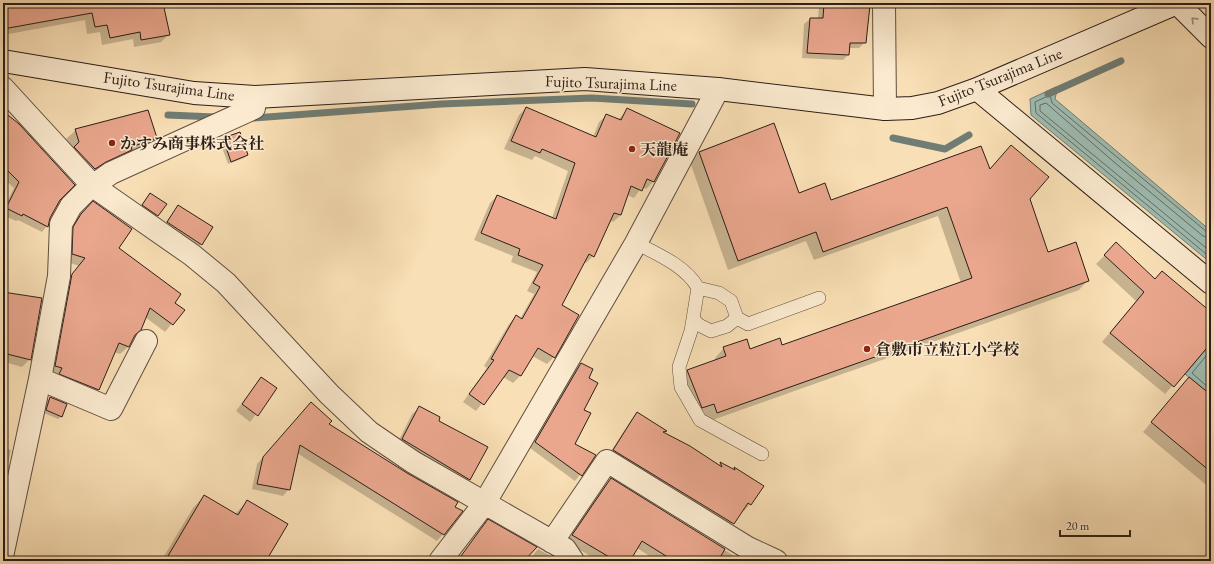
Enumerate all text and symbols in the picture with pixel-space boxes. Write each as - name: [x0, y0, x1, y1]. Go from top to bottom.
- one-way arrow: [1191, 17, 1199, 25]
- street label: Fujito Tsurajima Line: [935, 43, 1065, 111]
- street label: Fujito Tsurajima Line: [102, 66, 236, 106]
- street label: Fujito Tsurajima Line: [545, 70, 677, 96]
- place label: かすみ商事株式会社: [120, 133, 264, 154]
- marker: かすみ商事株式会社: [107, 138, 117, 148]
- place label: 天龍庵: [640, 139, 688, 160]
- marker: 天龍庵: [627, 144, 637, 154]
- place label: 倉敷市立粒江小学校: [875, 339, 1020, 360]
- marker: 倉敷市立粒江小学校: [862, 344, 872, 354]
- scale bar: [1060, 512, 1130, 538]
- text: 20 m: [1066, 518, 1090, 534]

